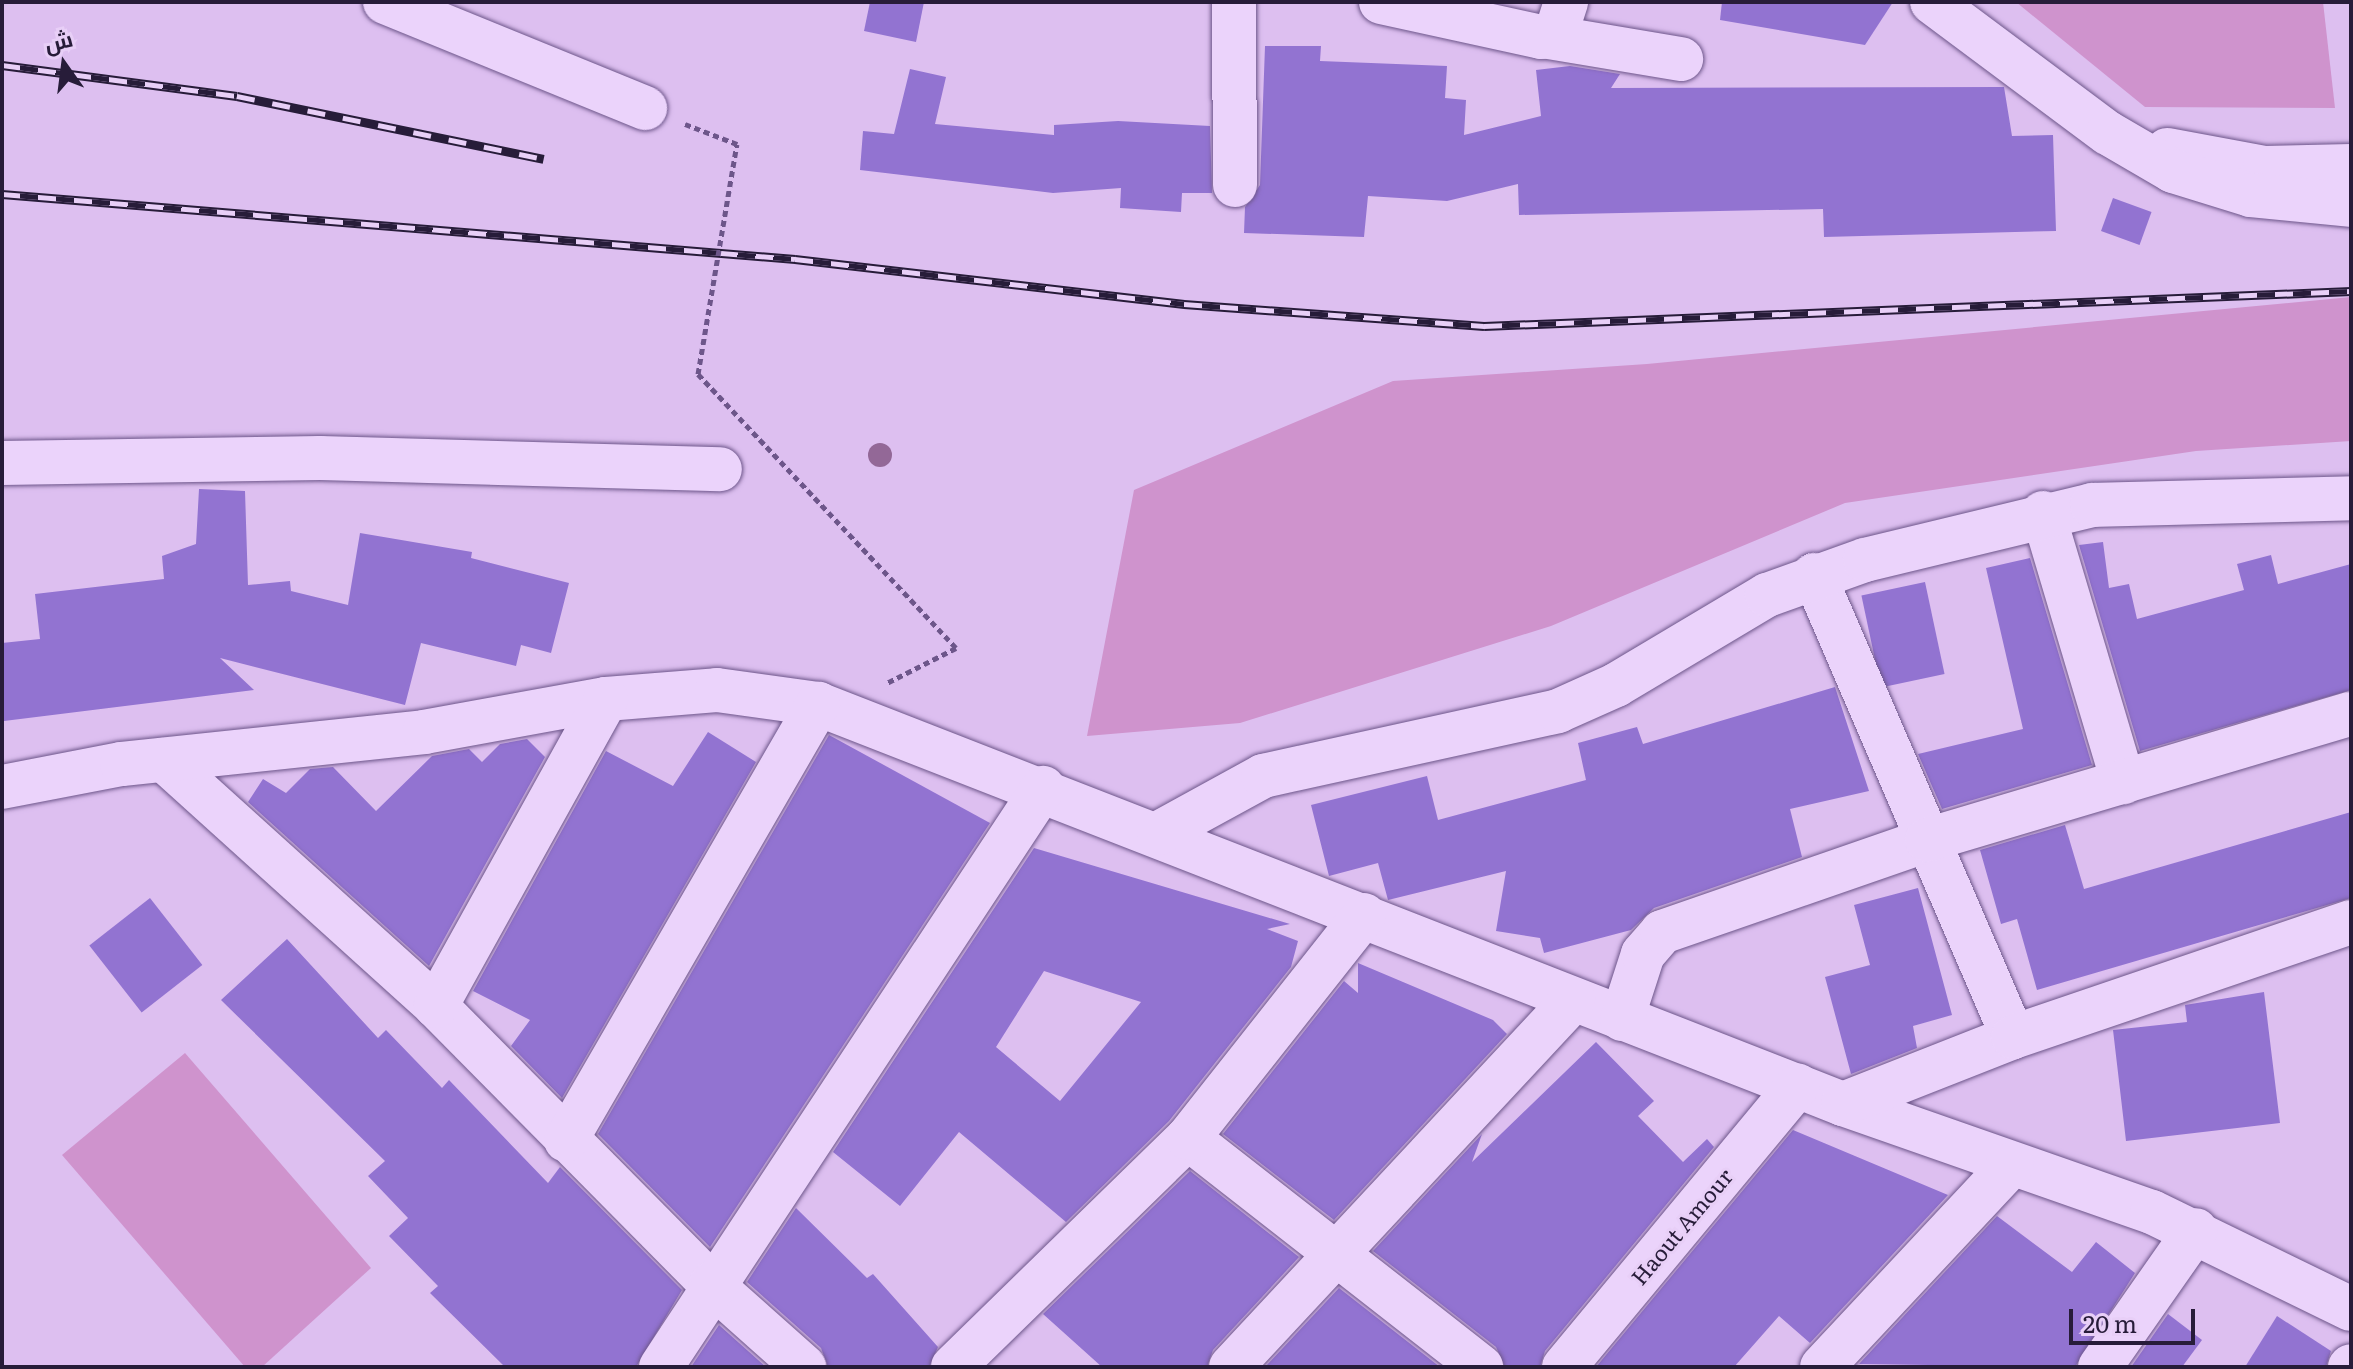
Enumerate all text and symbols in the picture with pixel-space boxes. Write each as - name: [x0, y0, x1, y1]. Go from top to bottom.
- text: ش: [40, 21, 76, 60]
- north arrow: [24, 24, 104, 104]
- street label: Haout Amour: [1625, 1162, 1737, 1290]
- scale bar: [2073, 1293, 2199, 1343]
- text: 20 m: [2083, 1305, 2137, 1340]

